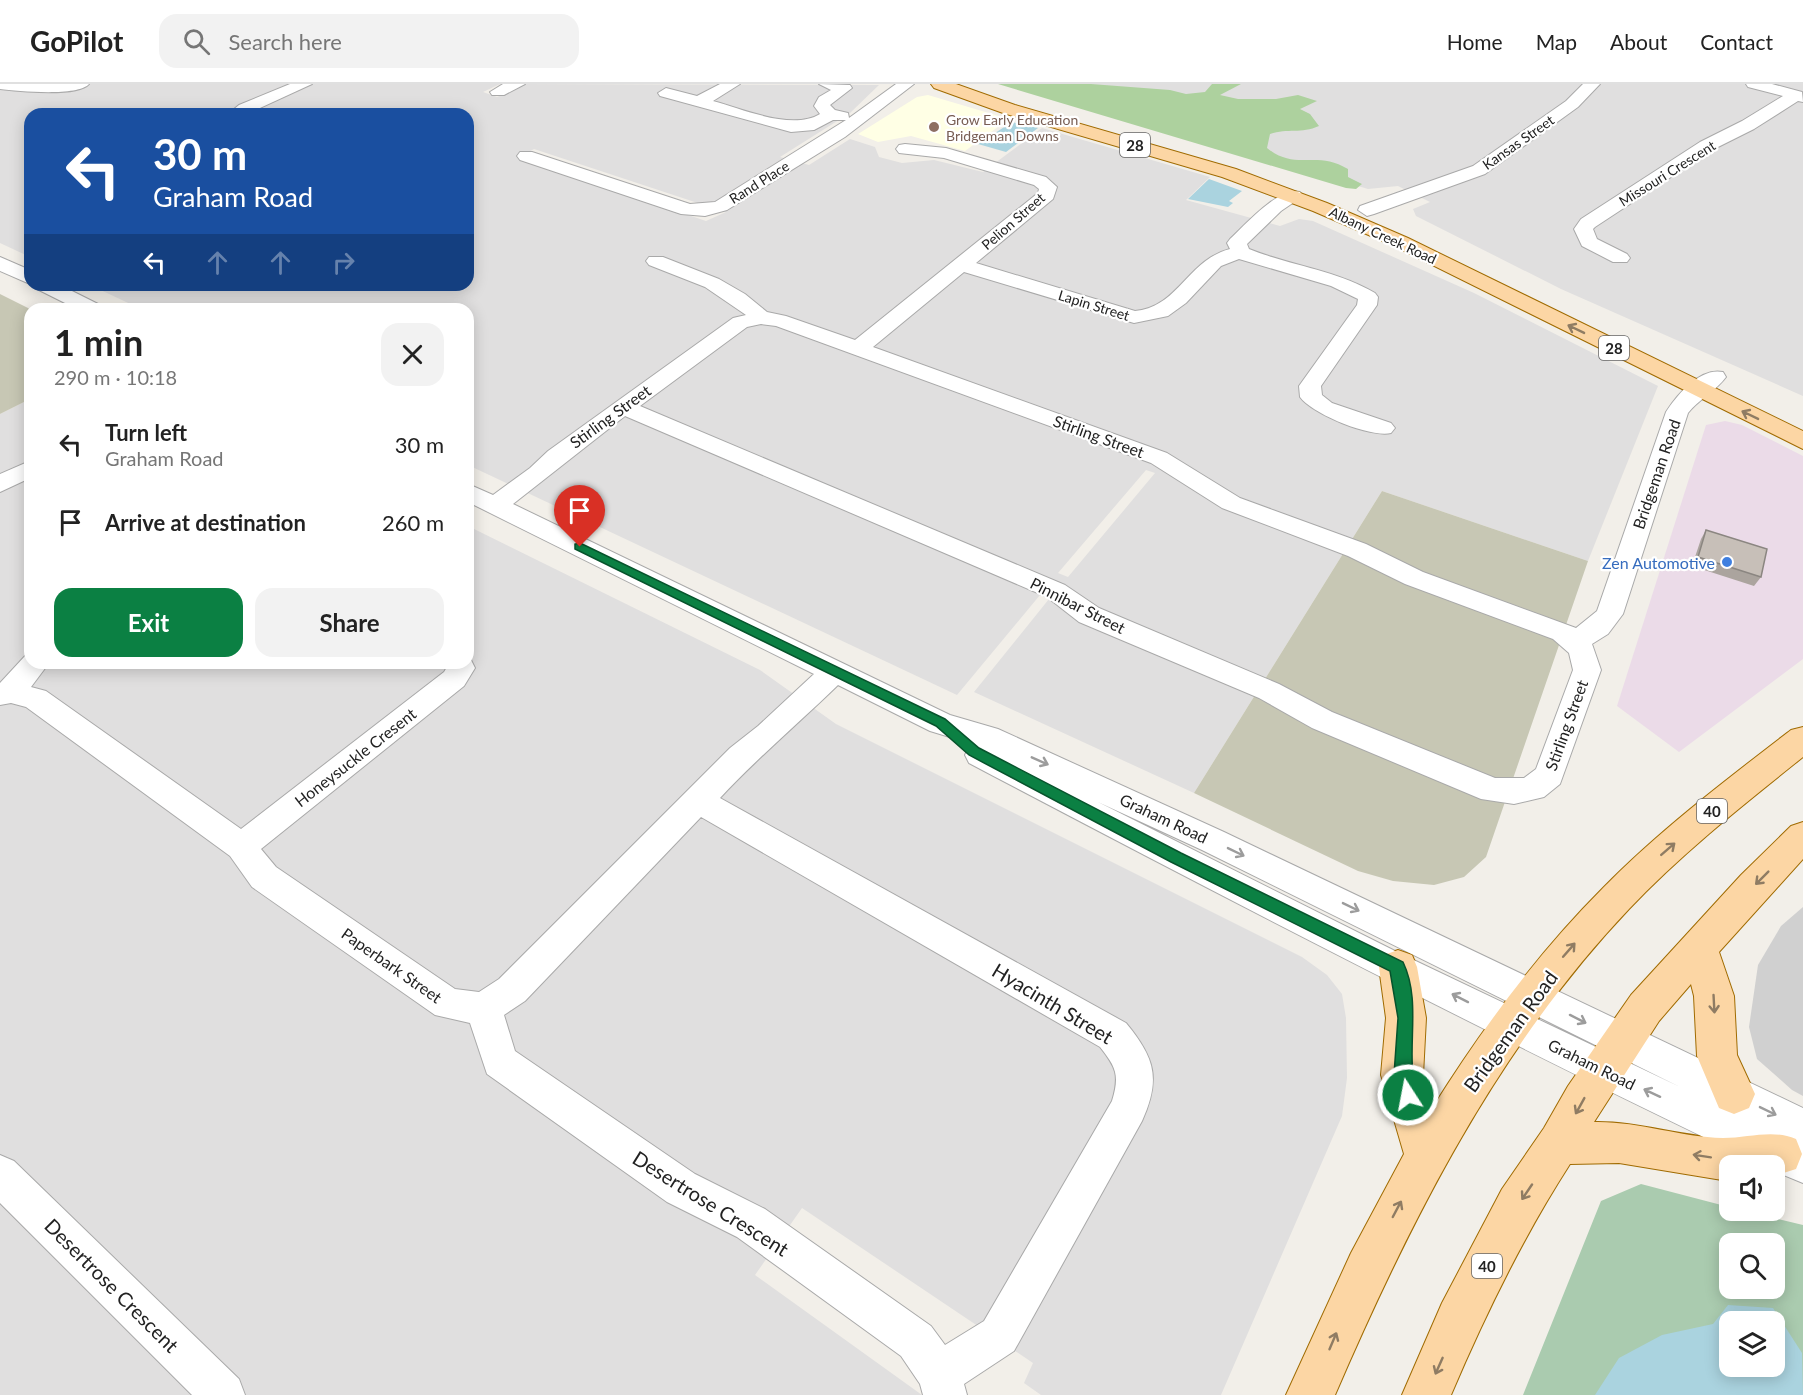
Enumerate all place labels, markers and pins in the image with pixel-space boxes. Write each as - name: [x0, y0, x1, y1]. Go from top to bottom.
- place label: Grow Early Education Bridgeman Downs: [946, 111, 1078, 144]
- marker: Grow Early Education Bridgeman Downs: [927, 120, 941, 134]
- pin: [554, 485, 605, 547]
- place label: Zen Automotive: [1602, 553, 1715, 572]
- marker: Zen Automotive: [1720, 555, 1734, 569]

